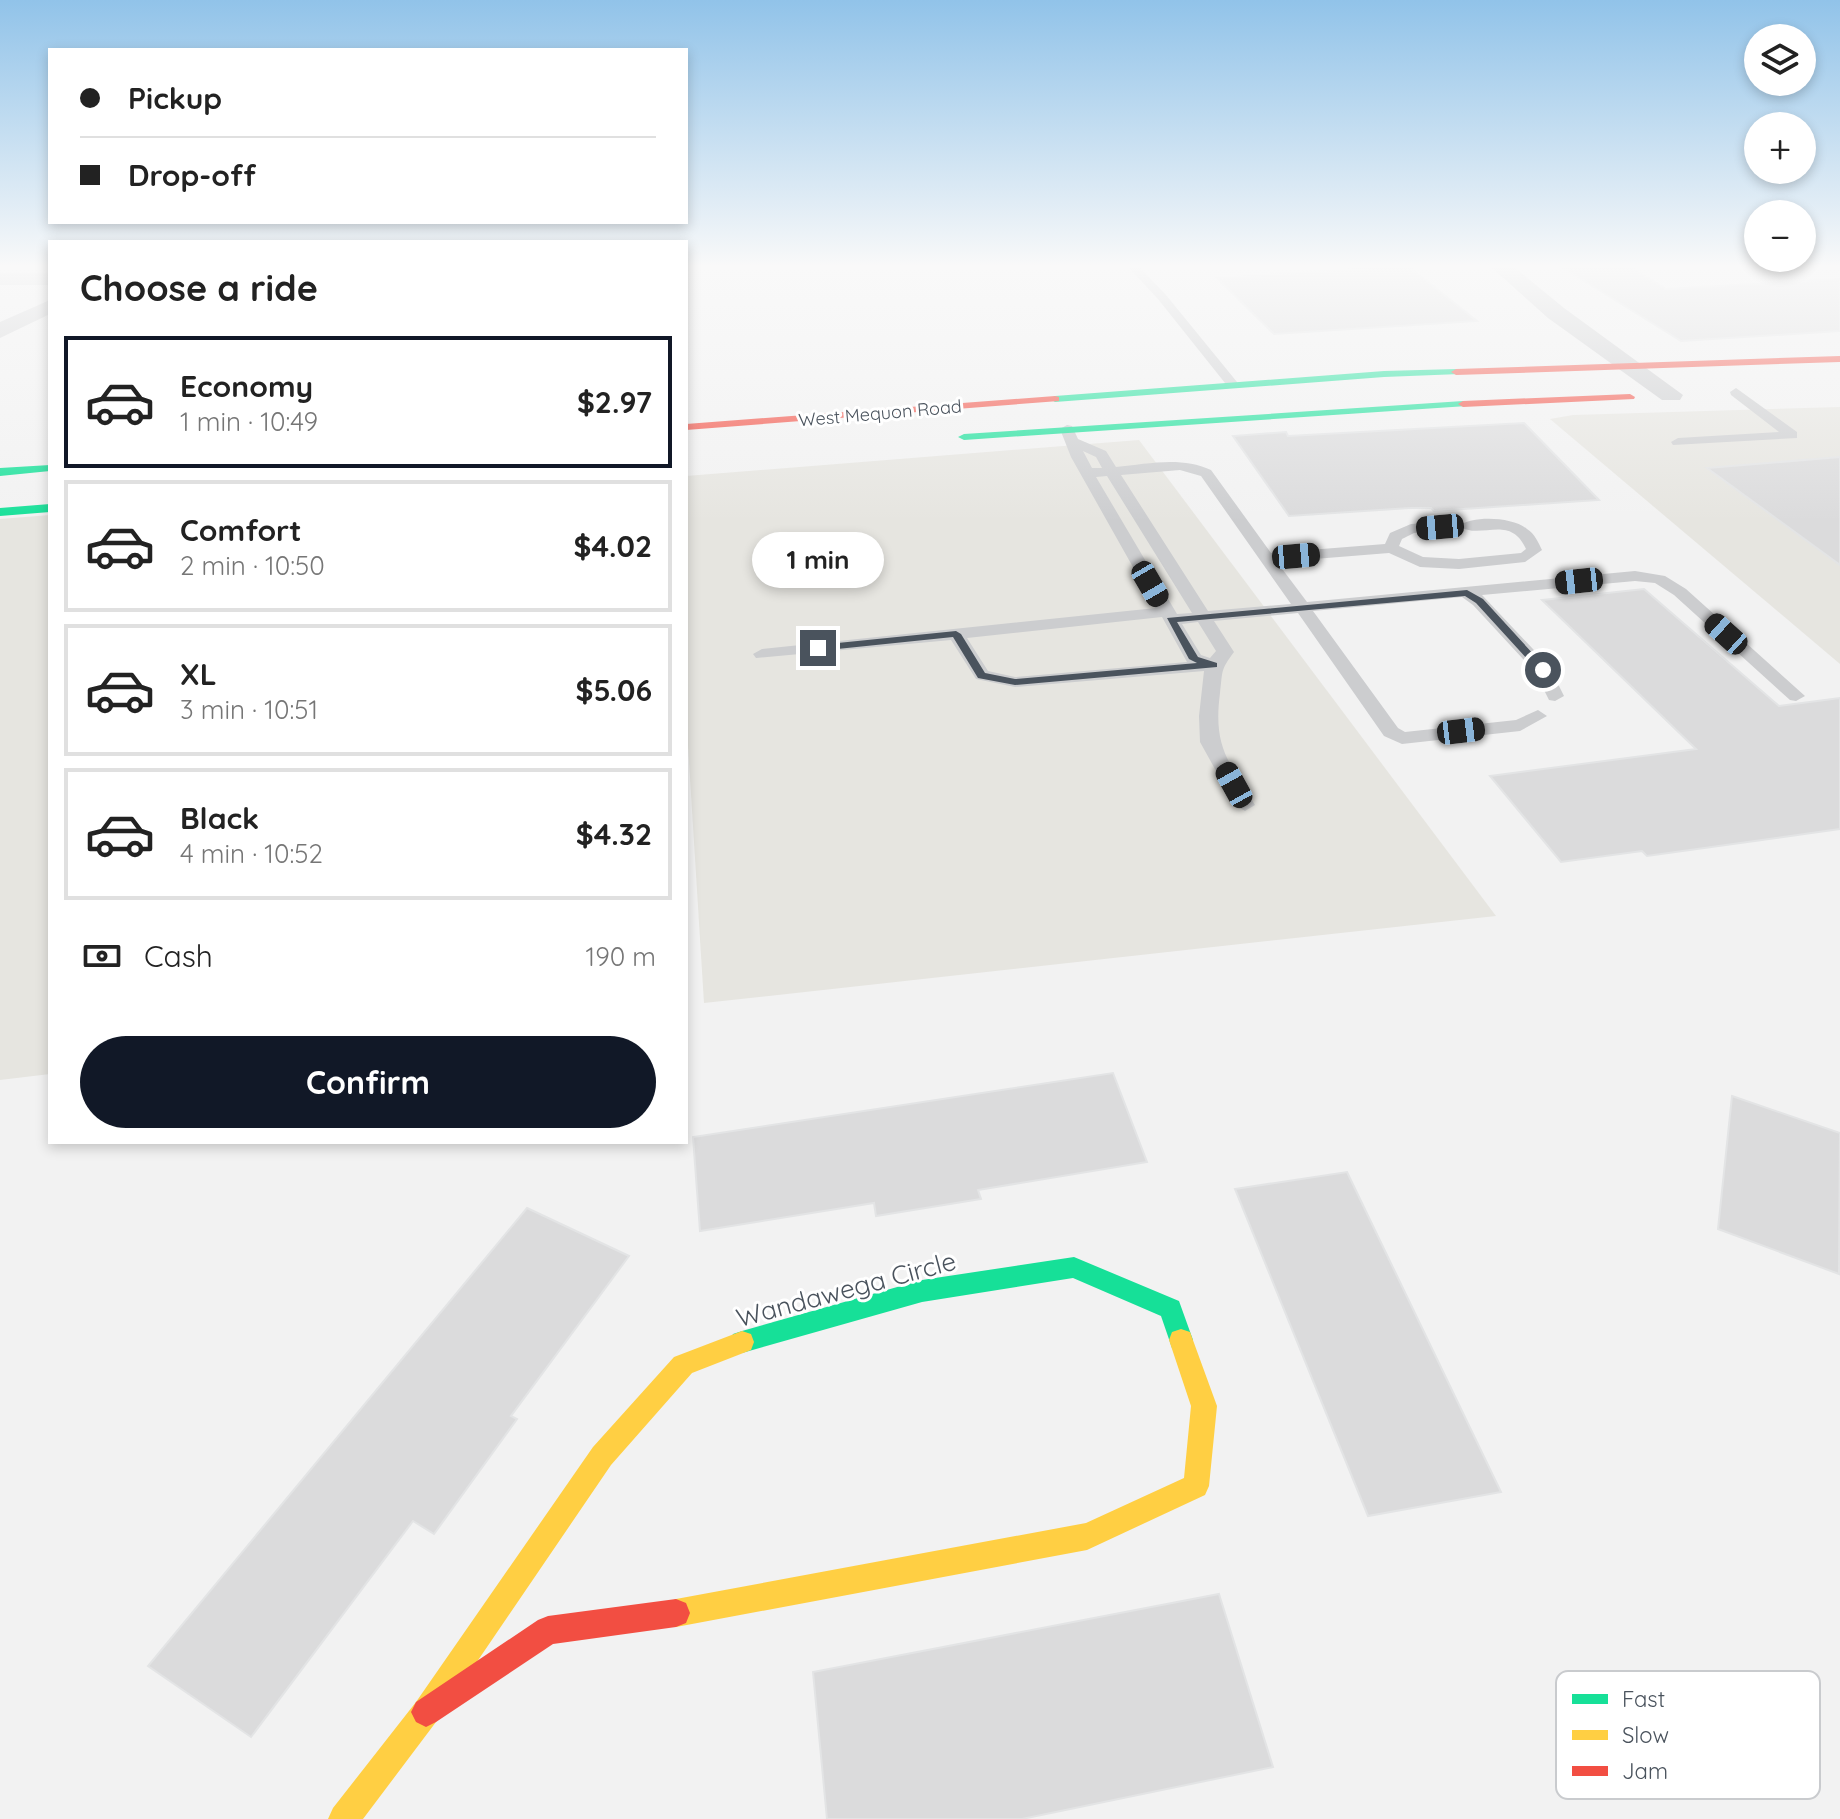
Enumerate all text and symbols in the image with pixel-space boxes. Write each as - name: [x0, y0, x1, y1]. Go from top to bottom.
- map controls: [1744, 24, 1816, 272]
- button: layers: [1744, 24, 1816, 96]
- text: Pickup: [128, 79, 222, 117]
- button: +: [1744, 112, 1816, 184]
- text: Drop-off: [128, 156, 256, 194]
- button: −: [1744, 200, 1816, 272]
- text: Choose a ride: [80, 265, 318, 310]
- icon: car: [84, 366, 156, 438]
- text: Economy: [180, 367, 313, 405]
- text: $2.97: [577, 383, 652, 421]
- street label: West Mequon Road: [797, 394, 963, 432]
- text: 1 min · 10:49: [180, 405, 318, 438]
- icon: car: [84, 510, 156, 582]
- text: Comfort: [180, 511, 301, 549]
- car: [1415, 513, 1465, 541]
- text: $4.02: [573, 527, 652, 565]
- callout: 1 min: [752, 532, 884, 588]
- car: [1271, 542, 1321, 570]
- text: 1 min: [787, 543, 850, 576]
- text: 2 min · 10:50: [180, 549, 325, 582]
- car: [1128, 557, 1172, 611]
- car: [1554, 567, 1604, 595]
- car: [1700, 609, 1752, 659]
- route end: [800, 630, 836, 666]
- route start: [1525, 652, 1561, 688]
- icon: car: [84, 654, 156, 726]
- text: XL: [180, 655, 217, 693]
- text: $5.06: [576, 671, 652, 709]
- text: 3 min · 10:51: [180, 693, 318, 726]
- car: [1436, 716, 1486, 746]
- car: [1212, 758, 1256, 812]
- icon: car: [84, 798, 156, 870]
- text: Black: [180, 799, 259, 837]
- text: $4.32: [576, 815, 652, 853]
- text: 4 min · 10:52: [180, 837, 323, 870]
- icon: cash: [80, 934, 124, 978]
- text: Cash: [144, 937, 213, 975]
- text: 190 m: [586, 940, 656, 973]
- button: Confirm: [80, 1036, 656, 1128]
- street label: Wandawega Circle: [733, 1244, 959, 1334]
- legend: [1556, 1671, 1820, 1799]
- text: Fast: [1622, 1685, 1665, 1713]
- text: Slow: [1622, 1721, 1669, 1749]
- text: Jam: [1622, 1757, 1668, 1785]

